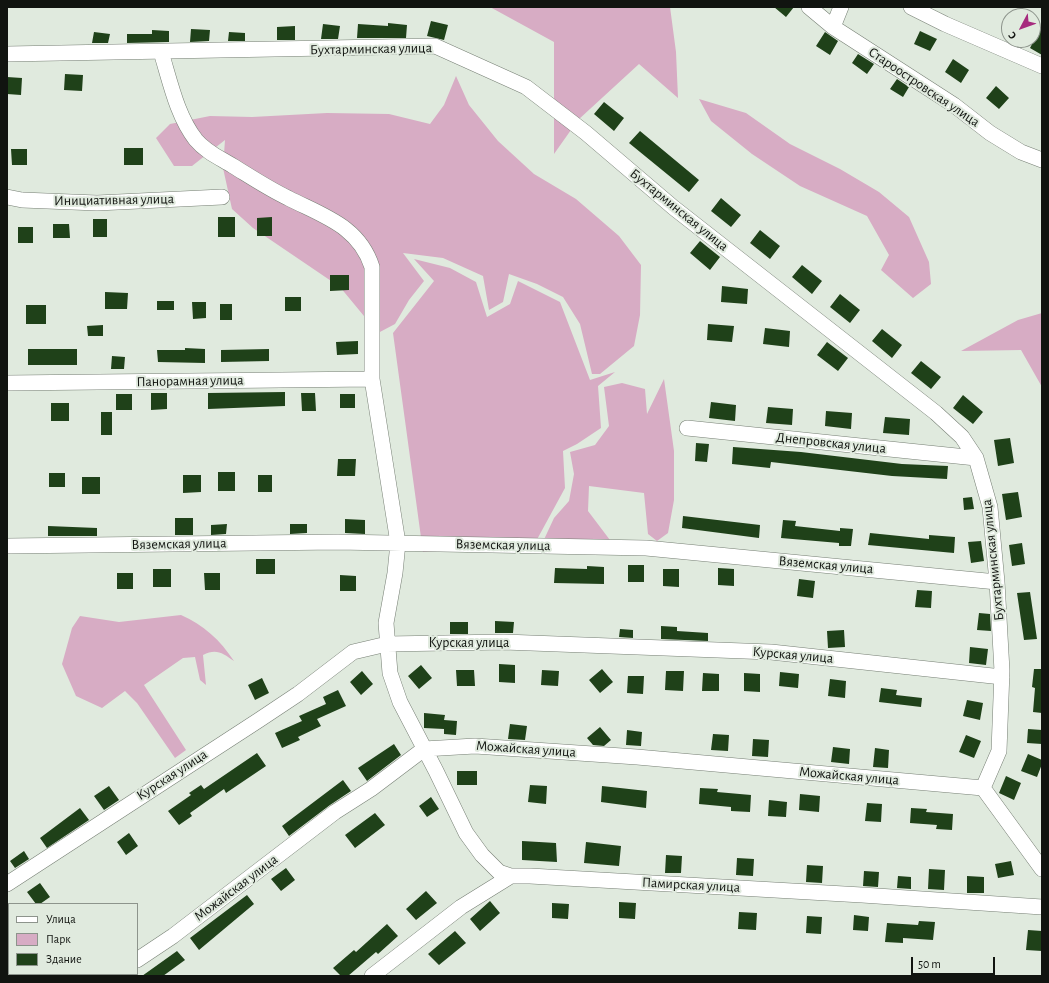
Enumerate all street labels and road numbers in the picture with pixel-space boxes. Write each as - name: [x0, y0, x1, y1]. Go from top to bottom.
- street label: Бухтарминская улица: [310, 40, 432, 58]
- street label: Староостровская улица: [865, 43, 983, 131]
- street label: Бухтарминская улица: [626, 165, 732, 255]
- street label: Инициативная улица: [54, 191, 174, 209]
- street label: Панорамная улица: [136, 372, 244, 390]
- street label: Днепровская улица: [775, 429, 887, 457]
- street label: Бухтарминская улица: [978, 498, 1008, 622]
- street label: Вяземская улица: [131, 535, 227, 553]
- street label: Вяземская улица: [455, 536, 551, 554]
- street label: Вяземская улица: [778, 552, 874, 578]
- street label: Курская улица: [429, 635, 509, 651]
- street label: Курская улица: [752, 643, 834, 667]
- street label: Можайская улица: [475, 737, 577, 761]
- street label: Курская улица: [133, 746, 211, 804]
- street label: Можайская улица: [798, 763, 900, 789]
- street label: Можайская улица: [191, 851, 281, 925]
- street label: Памирская улица: [641, 874, 741, 896]

